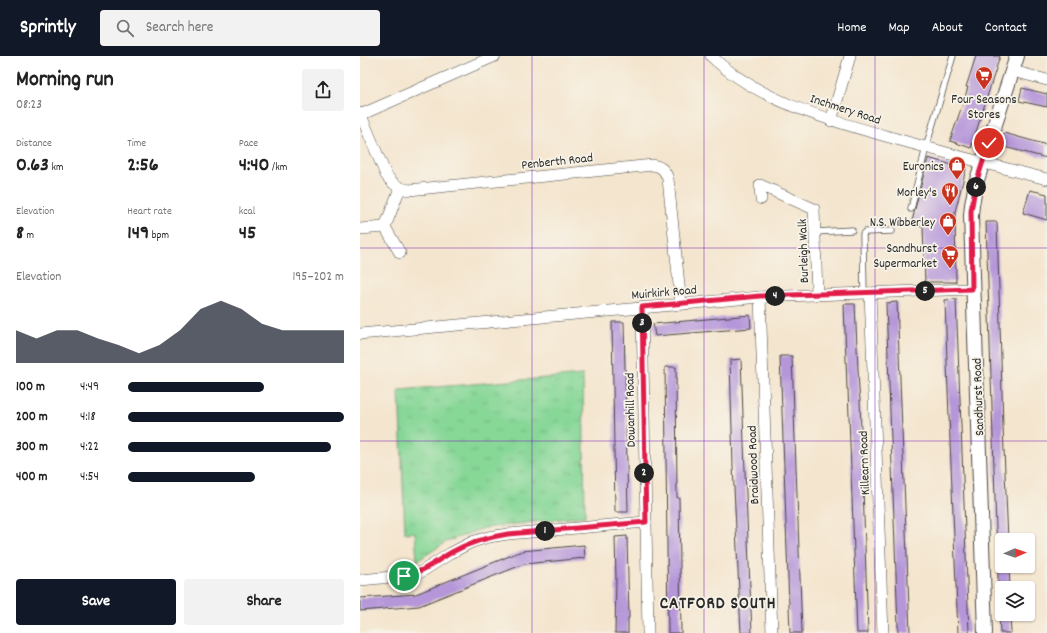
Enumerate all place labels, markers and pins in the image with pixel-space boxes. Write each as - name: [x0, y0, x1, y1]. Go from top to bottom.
- supermarket icon: Four Seasons Stores: [974, 65, 994, 90]
- place label: Four Seasons Stores: [951, 91, 1017, 125]
- pin: [972, 126, 1006, 160]
- shop icon: Euronics: [947, 155, 967, 180]
- place label: Euronics: [903, 158, 944, 177]
- pin: 6: [966, 177, 986, 197]
- restaurant icon: Morley's: [940, 181, 960, 206]
- place label: Morley's: [897, 184, 937, 203]
- shop icon: N.S. Wibberley: [938, 211, 958, 236]
- place label: N.S. Wibberley: [870, 214, 936, 233]
- place label: Sandhurst Supermarket: [873, 240, 937, 274]
- supermarket icon: Sandhurst Supermarket: [940, 244, 960, 269]
- pin: 5: [915, 281, 935, 301]
- pin: 4: [765, 286, 785, 306]
- pin: 3: [632, 313, 652, 333]
- pin: 2: [634, 463, 654, 483]
- pin: 1: [535, 521, 555, 541]
- pin: [387, 559, 421, 593]

